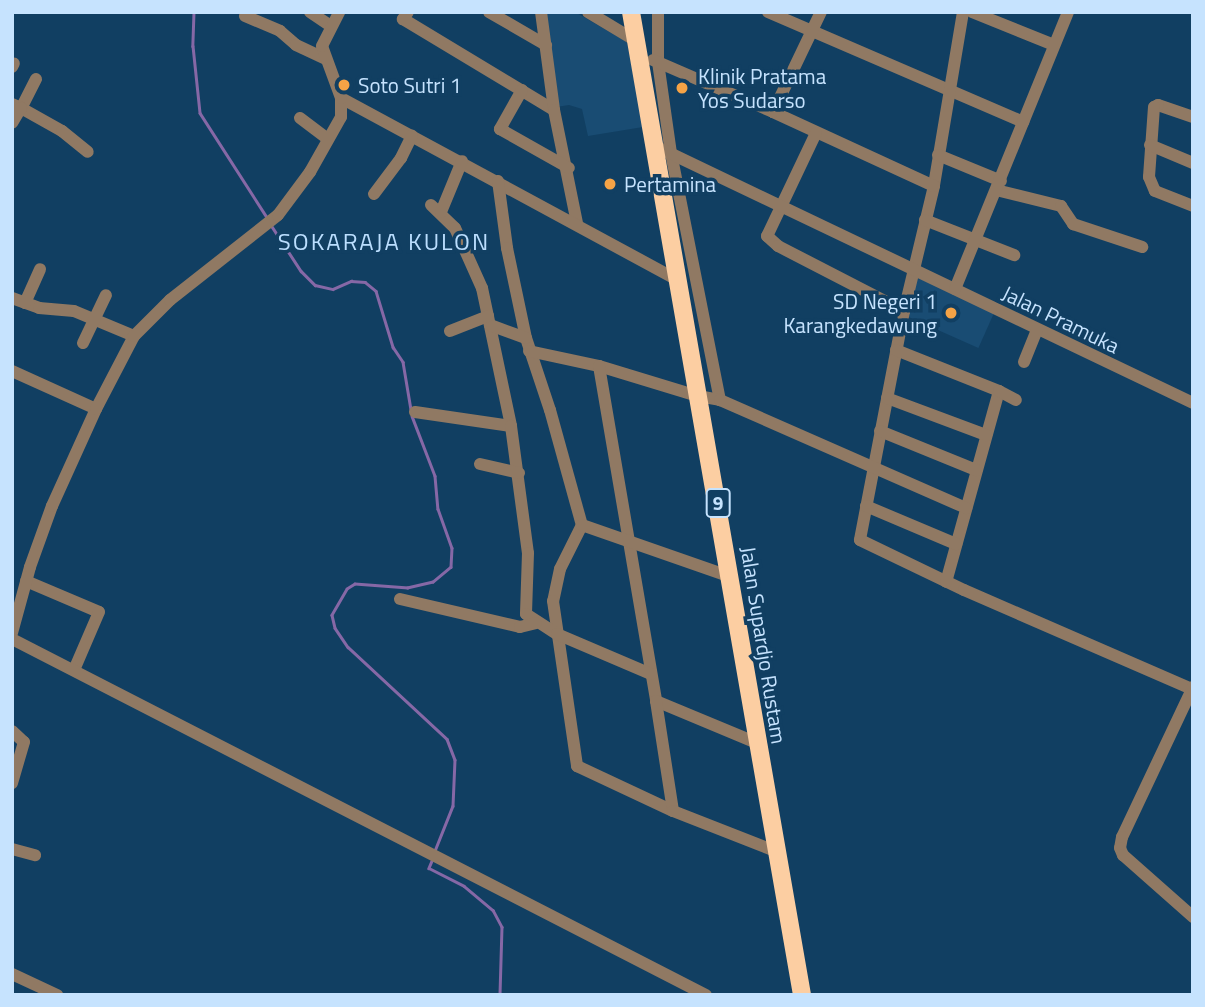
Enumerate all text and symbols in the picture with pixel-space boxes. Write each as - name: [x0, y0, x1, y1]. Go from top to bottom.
- place label: Klinik Pratama Yos Sudarso: [698, 63, 826, 113]
- place label: Soto Sutri 1: [358, 72, 462, 98]
- marker: Soto Sutri 1: [336, 77, 352, 93]
- marker: Klinik Pratama Yos Sudarso: [672, 78, 692, 98]
- place label: Pertamina: [624, 171, 716, 197]
- marker: Pertamina: [602, 176, 618, 192]
- district label: SOKARAJA KULON: [280, 228, 488, 256]
- street label: Jalan Pramuka: [998, 280, 1124, 358]
- place label: SD Negeri 1 Karangkedawung: [783, 288, 937, 338]
- marker: SD Negeri 1 Karangkedawung: [943, 305, 959, 321]
- road number: 9: [704, 488, 732, 518]
- street label: Jalan Supardjo Rustam: [736, 544, 792, 746]

